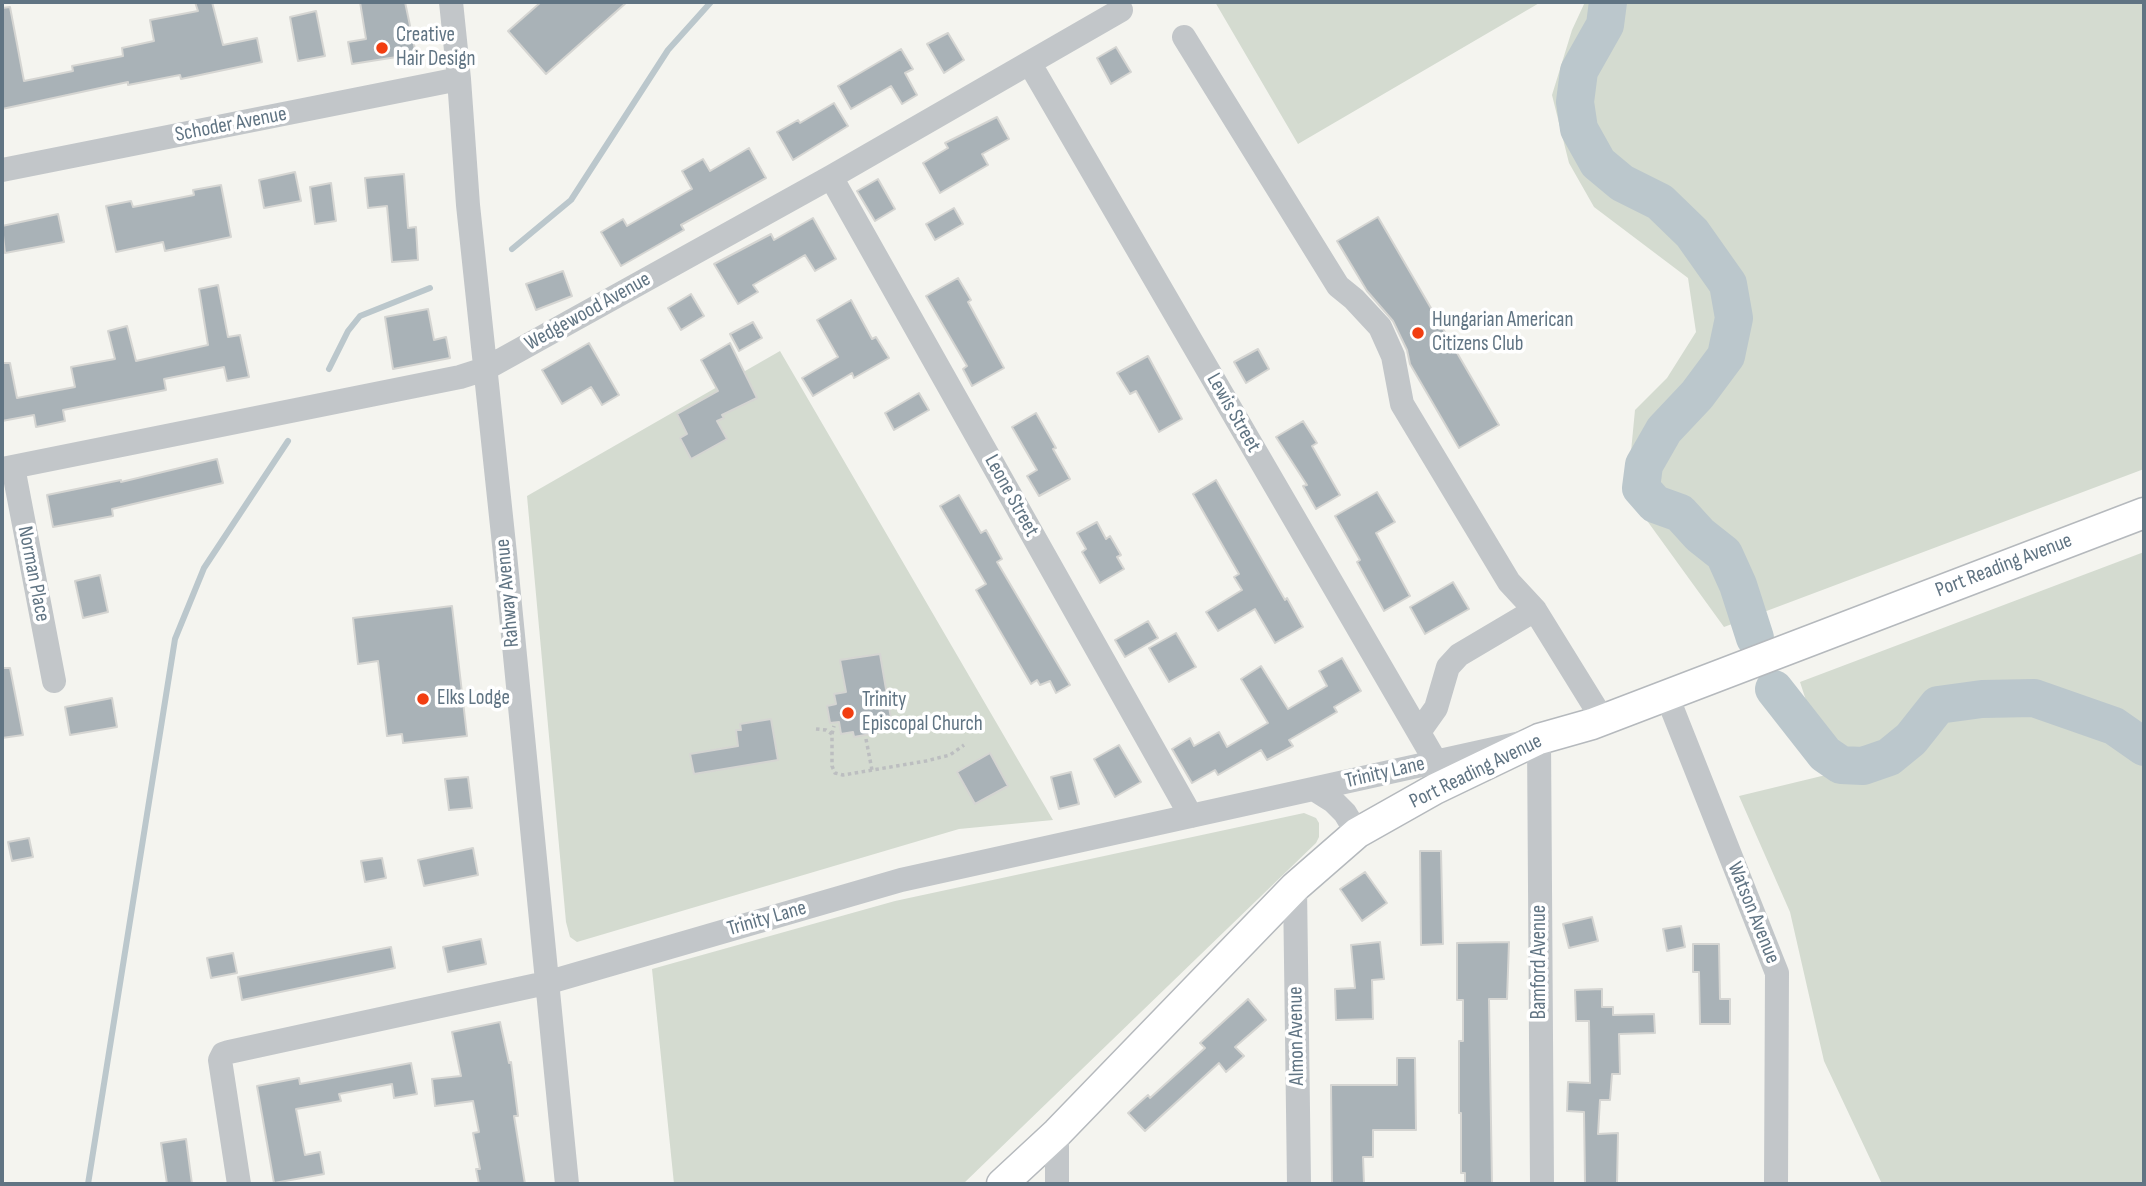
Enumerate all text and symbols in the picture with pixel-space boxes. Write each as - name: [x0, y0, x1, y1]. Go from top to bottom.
- place label: Creative Hair Design: [396, 23, 476, 73]
- marker: Creative Hair Design: [374, 40, 390, 56]
- street label: Schoder Avenue: [173, 102, 289, 148]
- street label: Wedgewood Avenue: [521, 267, 655, 357]
- place label: Hungarian American Citizens Club: [1432, 308, 1573, 358]
- marker: Hungarian American Citizens Club: [1410, 325, 1426, 341]
- street label: Lewis Street: [1200, 369, 1266, 457]
- street label: Leone Street: [978, 451, 1044, 541]
- street label: Norman Place: [11, 524, 55, 624]
- street label: Port Reading Avenue: [1932, 528, 2076, 604]
- street label: Rahway Avenue: [491, 538, 525, 648]
- place label: Elks Lodge: [437, 686, 510, 712]
- place label: Trinity Episcopal Church: [862, 688, 983, 738]
- marker: Elks Lodge: [415, 691, 431, 707]
- marker: Trinity Episcopal Church: [840, 705, 856, 721]
- street label: Port Reading Avenue: [1406, 729, 1546, 815]
- street label: Trinity Lane: [1343, 752, 1427, 794]
- street label: Watson Avenue: [1721, 859, 1785, 967]
- street label: Trinity Lane: [725, 896, 809, 942]
- street label: Bamford Avenue: [1527, 905, 1553, 1019]
- street label: Almon Avenue: [1284, 986, 1310, 1086]

